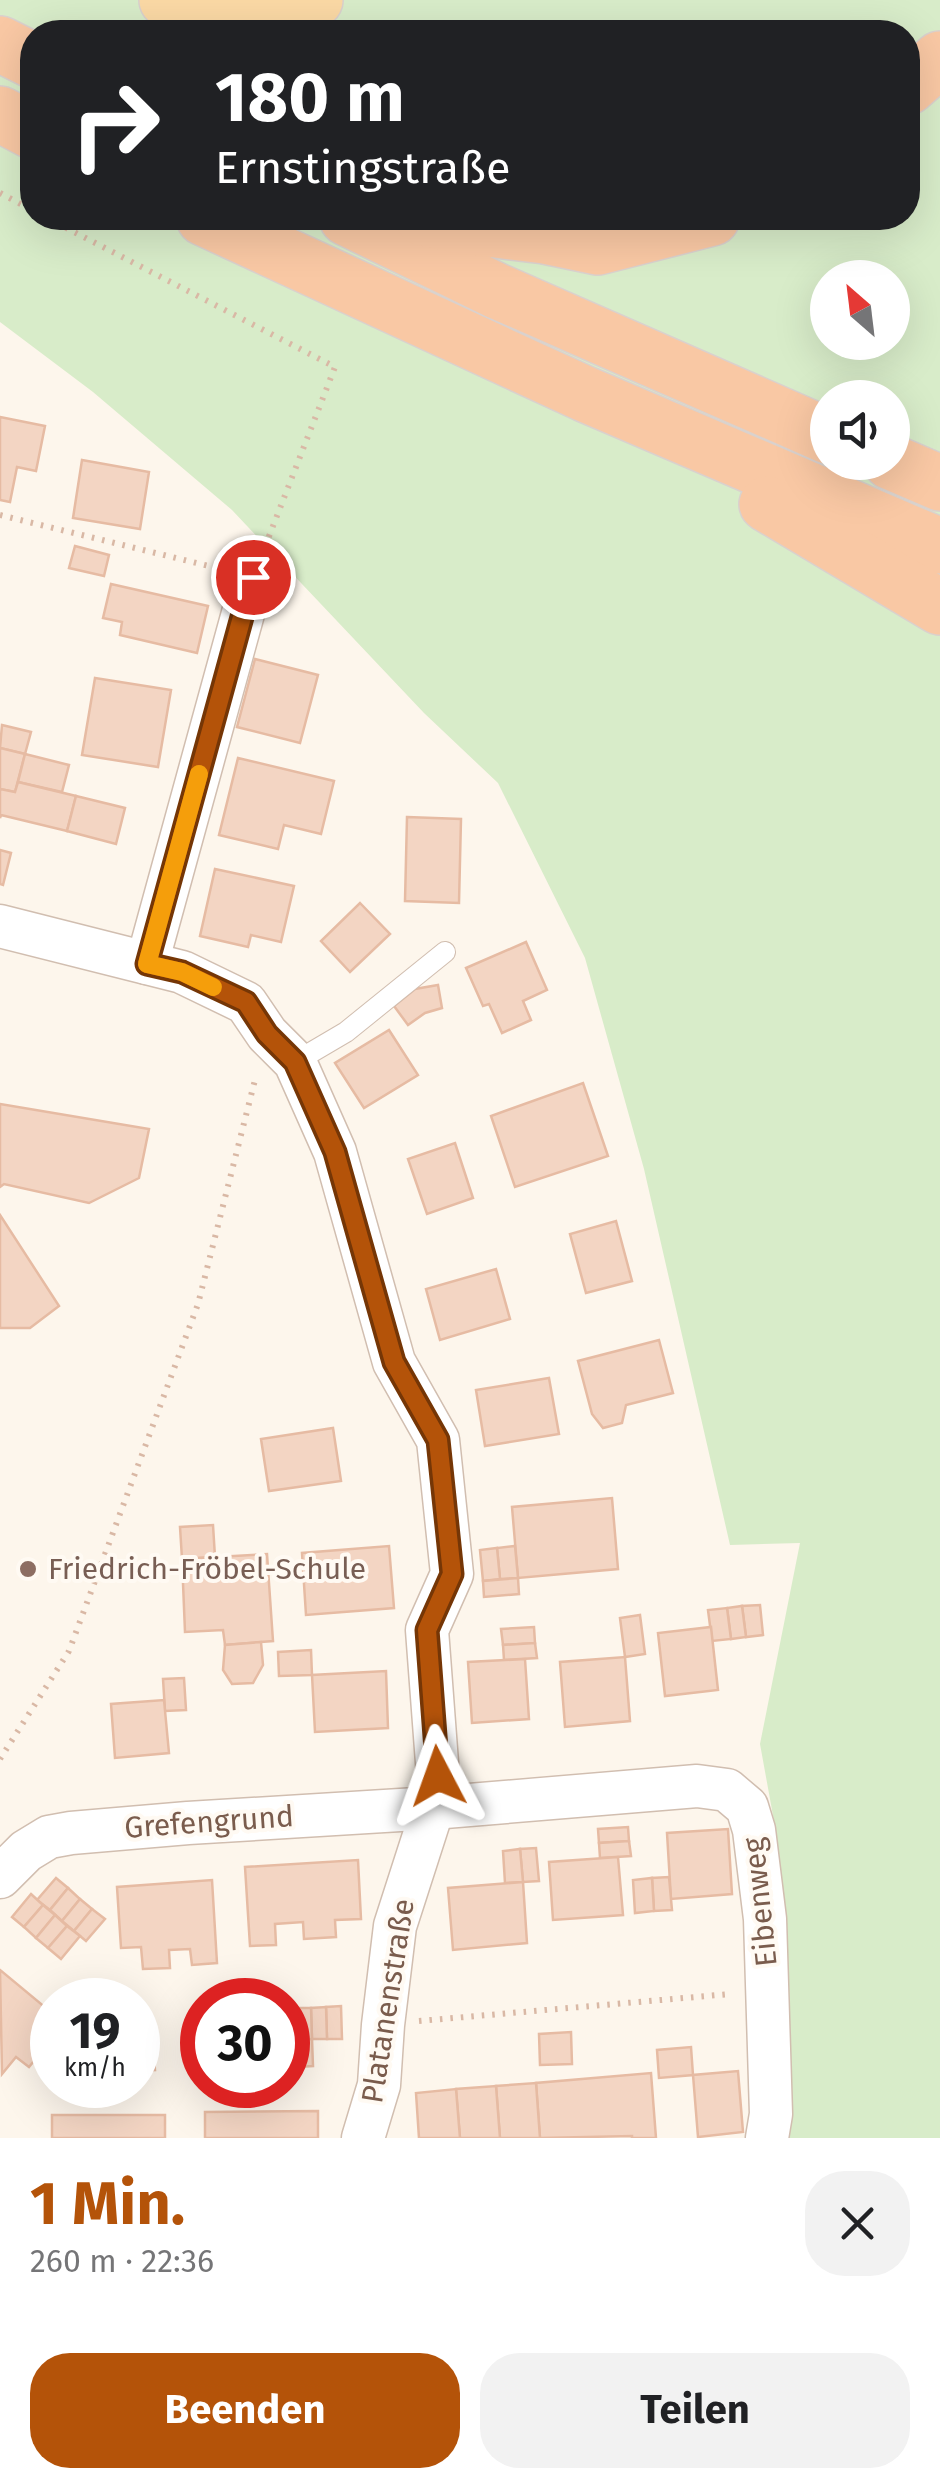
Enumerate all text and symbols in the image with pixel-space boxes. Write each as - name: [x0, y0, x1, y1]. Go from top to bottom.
- text: 180 m: [215, 56, 405, 140]
- icon: right: [50, 60, 180, 190]
- text: Ernstingstraße: [215, 141, 511, 195]
- north arrow: [810, 260, 910, 360]
- map controls: [810, 260, 910, 480]
- button: sound: [810, 380, 910, 480]
- pin: [211, 535, 296, 620]
- icon: arrive: [226, 550, 281, 605]
- place label: Friedrich-Fröbel-Schule: [48, 1551, 366, 1587]
- marker: Friedrich-Fröbel-Schule: [17, 1558, 39, 1580]
- position arrow: [386, 1724, 490, 1828]
- street label: Grefengrund: [123, 1798, 295, 1846]
- street label: Eibenweg: [735, 1835, 785, 1968]
- street label: Platanenstraße: [354, 1896, 422, 2106]
- speed limit sign: 30: [180, 1978, 310, 2108]
- text: 19: [69, 2001, 121, 2061]
- text: km/h: [64, 2053, 126, 2083]
- text: 1 Min.: [30, 2168, 185, 2240]
- button: close: [805, 2171, 910, 2276]
- text: 260 m · 22:36: [30, 2242, 214, 2280]
- button: Beenden: [30, 2353, 460, 2468]
- button: Teilen: [480, 2353, 910, 2468]

